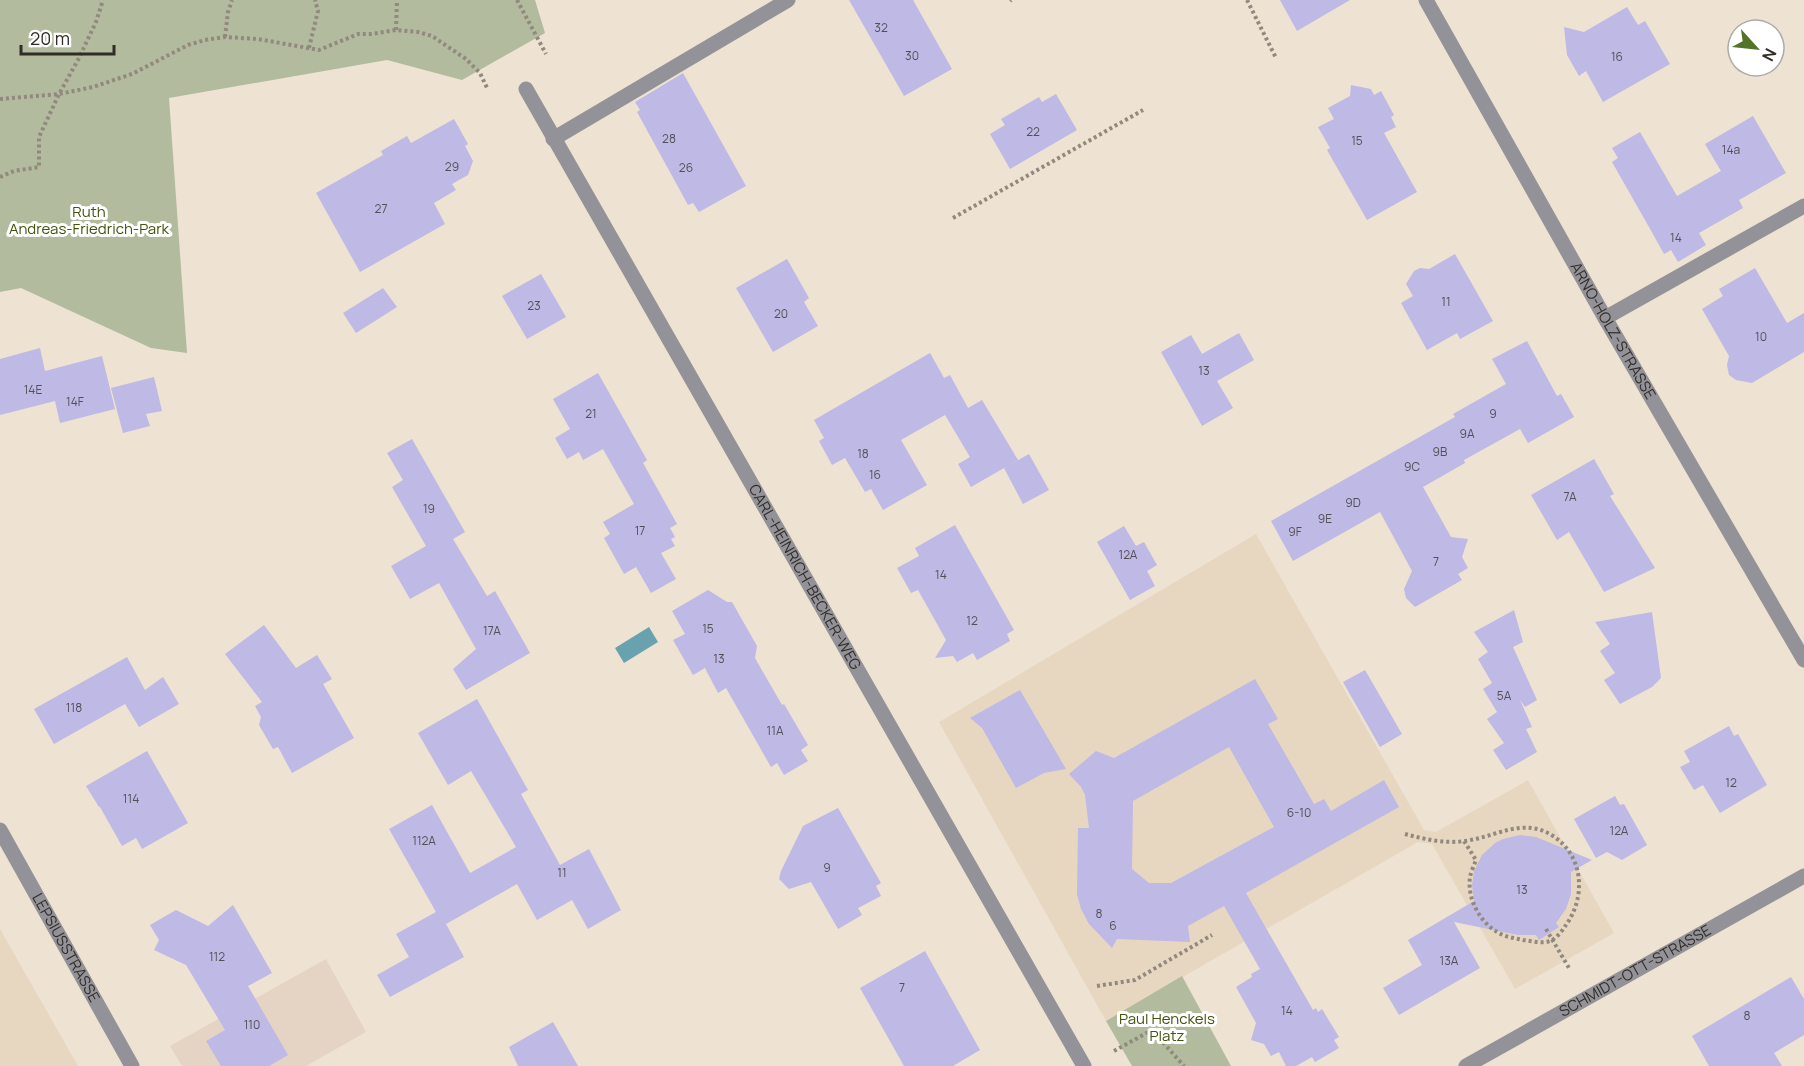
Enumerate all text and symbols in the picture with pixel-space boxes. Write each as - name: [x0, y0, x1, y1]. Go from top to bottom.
- scale bar: [21, 18, 114, 56]
- north arrow: [1726, 18, 1786, 78]
- house number: 32: [874, 19, 888, 36]
- text: 20 m: [30, 26, 70, 50]
- text: N: [1757, 45, 1782, 65]
- house number: 30: [905, 47, 919, 64]
- house number: 16: [1611, 48, 1623, 65]
- house number: 22: [1026, 123, 1040, 140]
- house number: 28: [662, 130, 676, 147]
- house number: 15: [1351, 132, 1363, 149]
- house number: 14a: [1722, 141, 1740, 158]
- house number: 29: [445, 158, 459, 175]
- house number: 26: [679, 159, 693, 176]
- house number: 27: [375, 200, 387, 217]
- park label: Ruth Andreas-Friedrich-Park: [9, 201, 170, 239]
- house number: 14: [1670, 229, 1682, 246]
- street label: ARNO-HOLZ-STRASSE: [1566, 258, 1661, 403]
- house number: 11: [1441, 293, 1451, 310]
- house number: 23: [527, 297, 541, 314]
- house number: 20: [774, 305, 788, 322]
- house number: 10: [1755, 328, 1767, 345]
- house number: 13: [1198, 362, 1210, 379]
- house number: 14E: [24, 381, 42, 398]
- house number: 14F: [66, 393, 84, 410]
- house number: 21: [585, 405, 597, 422]
- house number: 9: [1489, 405, 1497, 422]
- house number: 9A: [1459, 425, 1475, 442]
- house number: 9B: [1433, 443, 1447, 460]
- house number: 18: [857, 445, 869, 462]
- house number: 9C: [1404, 458, 1420, 475]
- house number: 16: [869, 466, 881, 483]
- street label: CARL-HEINRICH-BECKER-WEG: [744, 480, 867, 674]
- house number: 7A: [1563, 488, 1577, 505]
- house number: 9D: [1345, 494, 1361, 511]
- house number: 19: [423, 500, 435, 517]
- house number: 9E: [1318, 510, 1332, 527]
- house number: 17: [635, 522, 645, 539]
- house number: 9F: [1288, 523, 1302, 540]
- house number: 12A: [1119, 546, 1138, 563]
- house number: 7: [1433, 553, 1439, 570]
- house number: 14: [935, 566, 947, 583]
- house number: 12: [966, 612, 978, 629]
- house number: 15: [702, 620, 714, 637]
- house number: 17A: [483, 622, 501, 639]
- house number: 13: [713, 650, 725, 667]
- house number: 5A: [1497, 687, 1512, 704]
- house number: 118: [66, 699, 82, 716]
- house number: 11A: [767, 722, 784, 739]
- house number: 12: [1725, 774, 1737, 791]
- house number: 114: [123, 790, 139, 807]
- house number: 6-10: [1287, 804, 1311, 821]
- house number: 12A: [1610, 822, 1629, 839]
- house number: 112A: [412, 832, 436, 849]
- house number: 9: [823, 859, 831, 876]
- house number: 11: [557, 864, 567, 881]
- house number: 13: [1516, 881, 1528, 898]
- street label: LEPSIUSSTRASSE: [27, 889, 105, 1006]
- house number: 8: [1096, 905, 1103, 922]
- house number: 6: [1109, 917, 1117, 934]
- street label: SCHMIDT-OTT-STRASSE: [1555, 919, 1715, 1022]
- house number: 112: [209, 948, 225, 965]
- house number: 13A: [1440, 952, 1459, 969]
- house number: 7: [899, 979, 905, 996]
- house number: 14: [1281, 1002, 1293, 1019]
- house number: 8: [1744, 1007, 1751, 1024]
- park label: Paul Henckels Platz: [1119, 1008, 1215, 1046]
- house number: 110: [244, 1016, 260, 1033]

